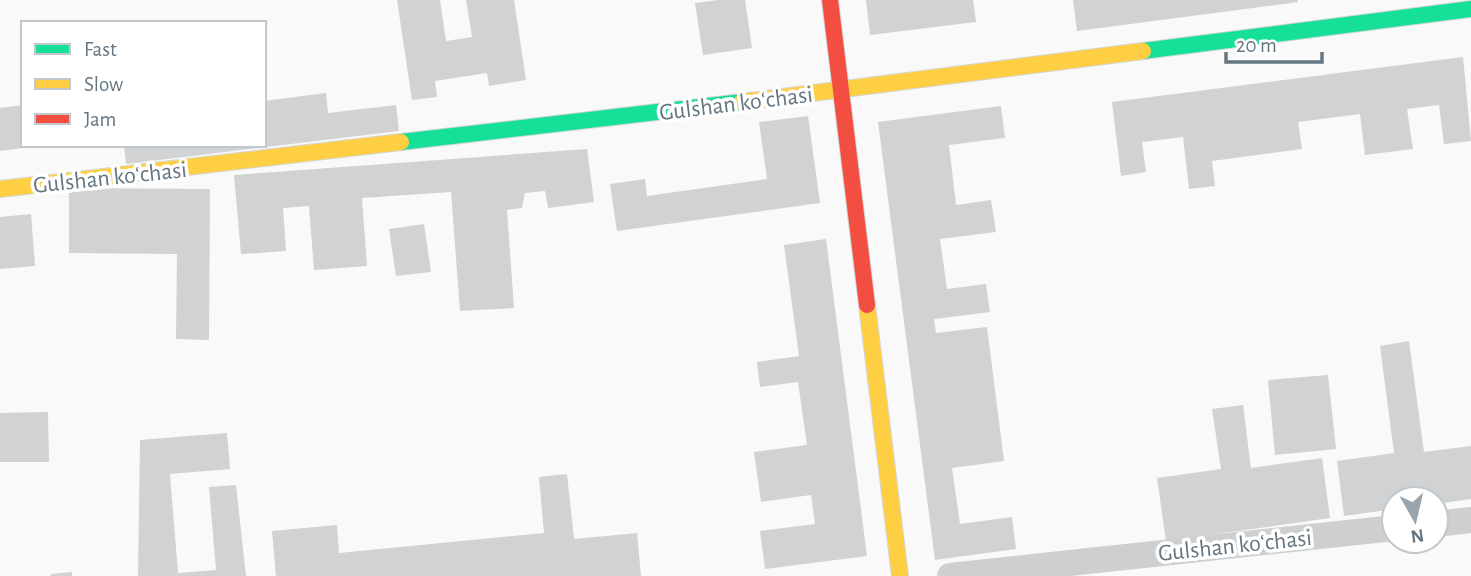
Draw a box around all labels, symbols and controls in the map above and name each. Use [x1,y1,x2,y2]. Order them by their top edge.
legend [21,21,266,147]
scale bar [1226,21,1322,65]
text: 20 m [1236,35,1277,56]
text: Fast [84,39,117,60]
text: Slow [84,74,123,95]
street label: Gulshan koʻchasi [658,83,814,125]
text: Jam [84,109,116,130]
street label: Gulshan koʻchasi [32,158,188,198]
north arrow [1380,485,1450,555]
text: N [1409,525,1425,546]
street label: Gulshan koʻchasi [1157,526,1313,566]

